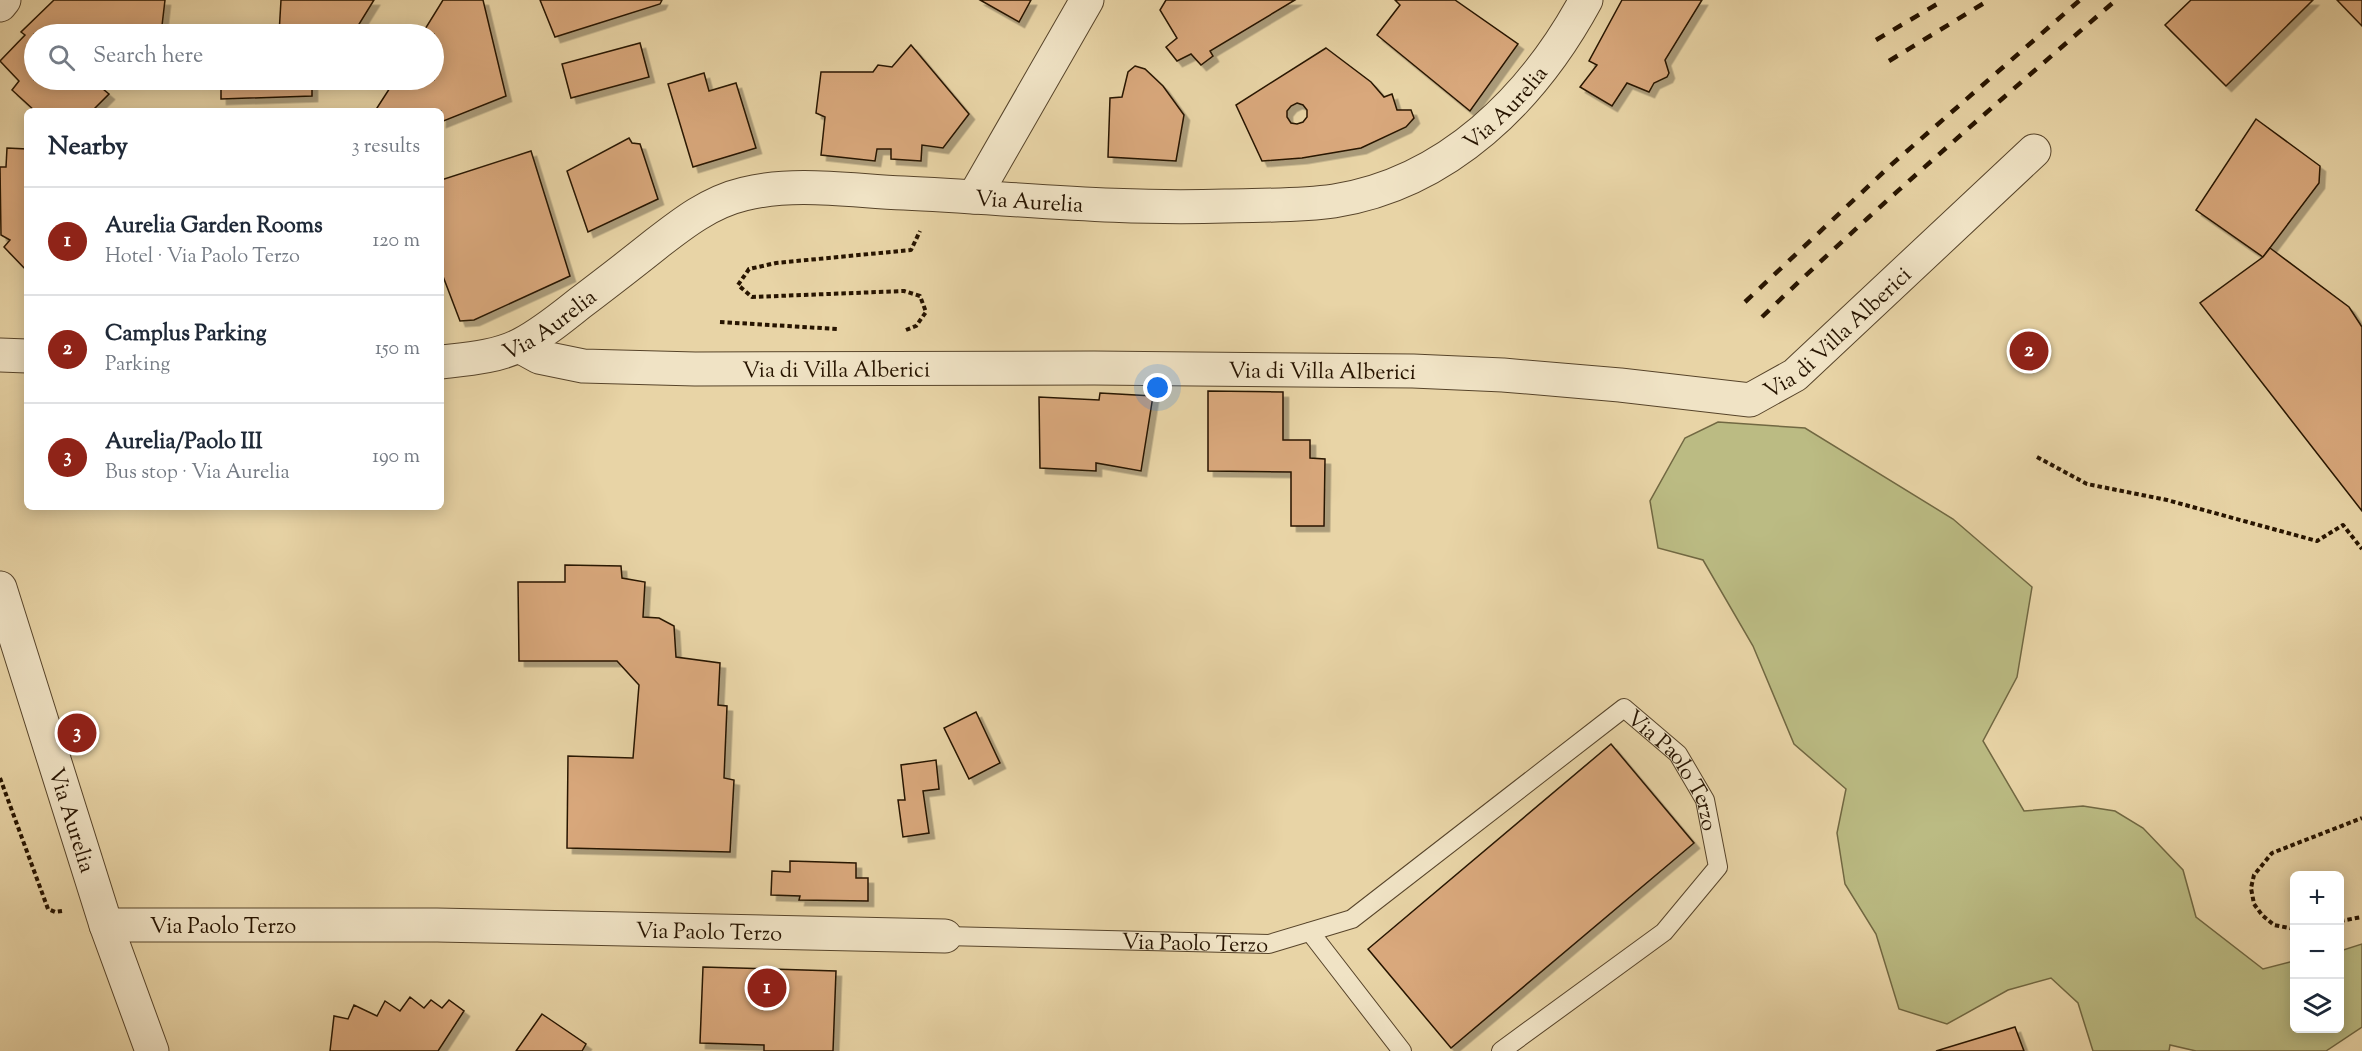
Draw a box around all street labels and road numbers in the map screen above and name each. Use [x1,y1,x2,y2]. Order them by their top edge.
street label: Via Aurelia [1458,60,1557,159]
street label: Via Aurelia [974,184,1084,223]
street label: Via di Villa Alberici [1758,261,1920,408]
street label: Via Aurelia [498,283,605,370]
street label: Via di Villa Alberici [742,355,930,388]
street label: Via di Villa Alberici [1228,356,1417,390]
street label: Via Paolo Terzo [1618,704,1724,834]
street label: Via Aurelia [39,764,102,877]
street label: Via Paolo Terzo [150,912,296,944]
street label: Via Paolo Terzo [635,916,782,951]
street label: Via Paolo Terzo [1121,927,1268,963]

